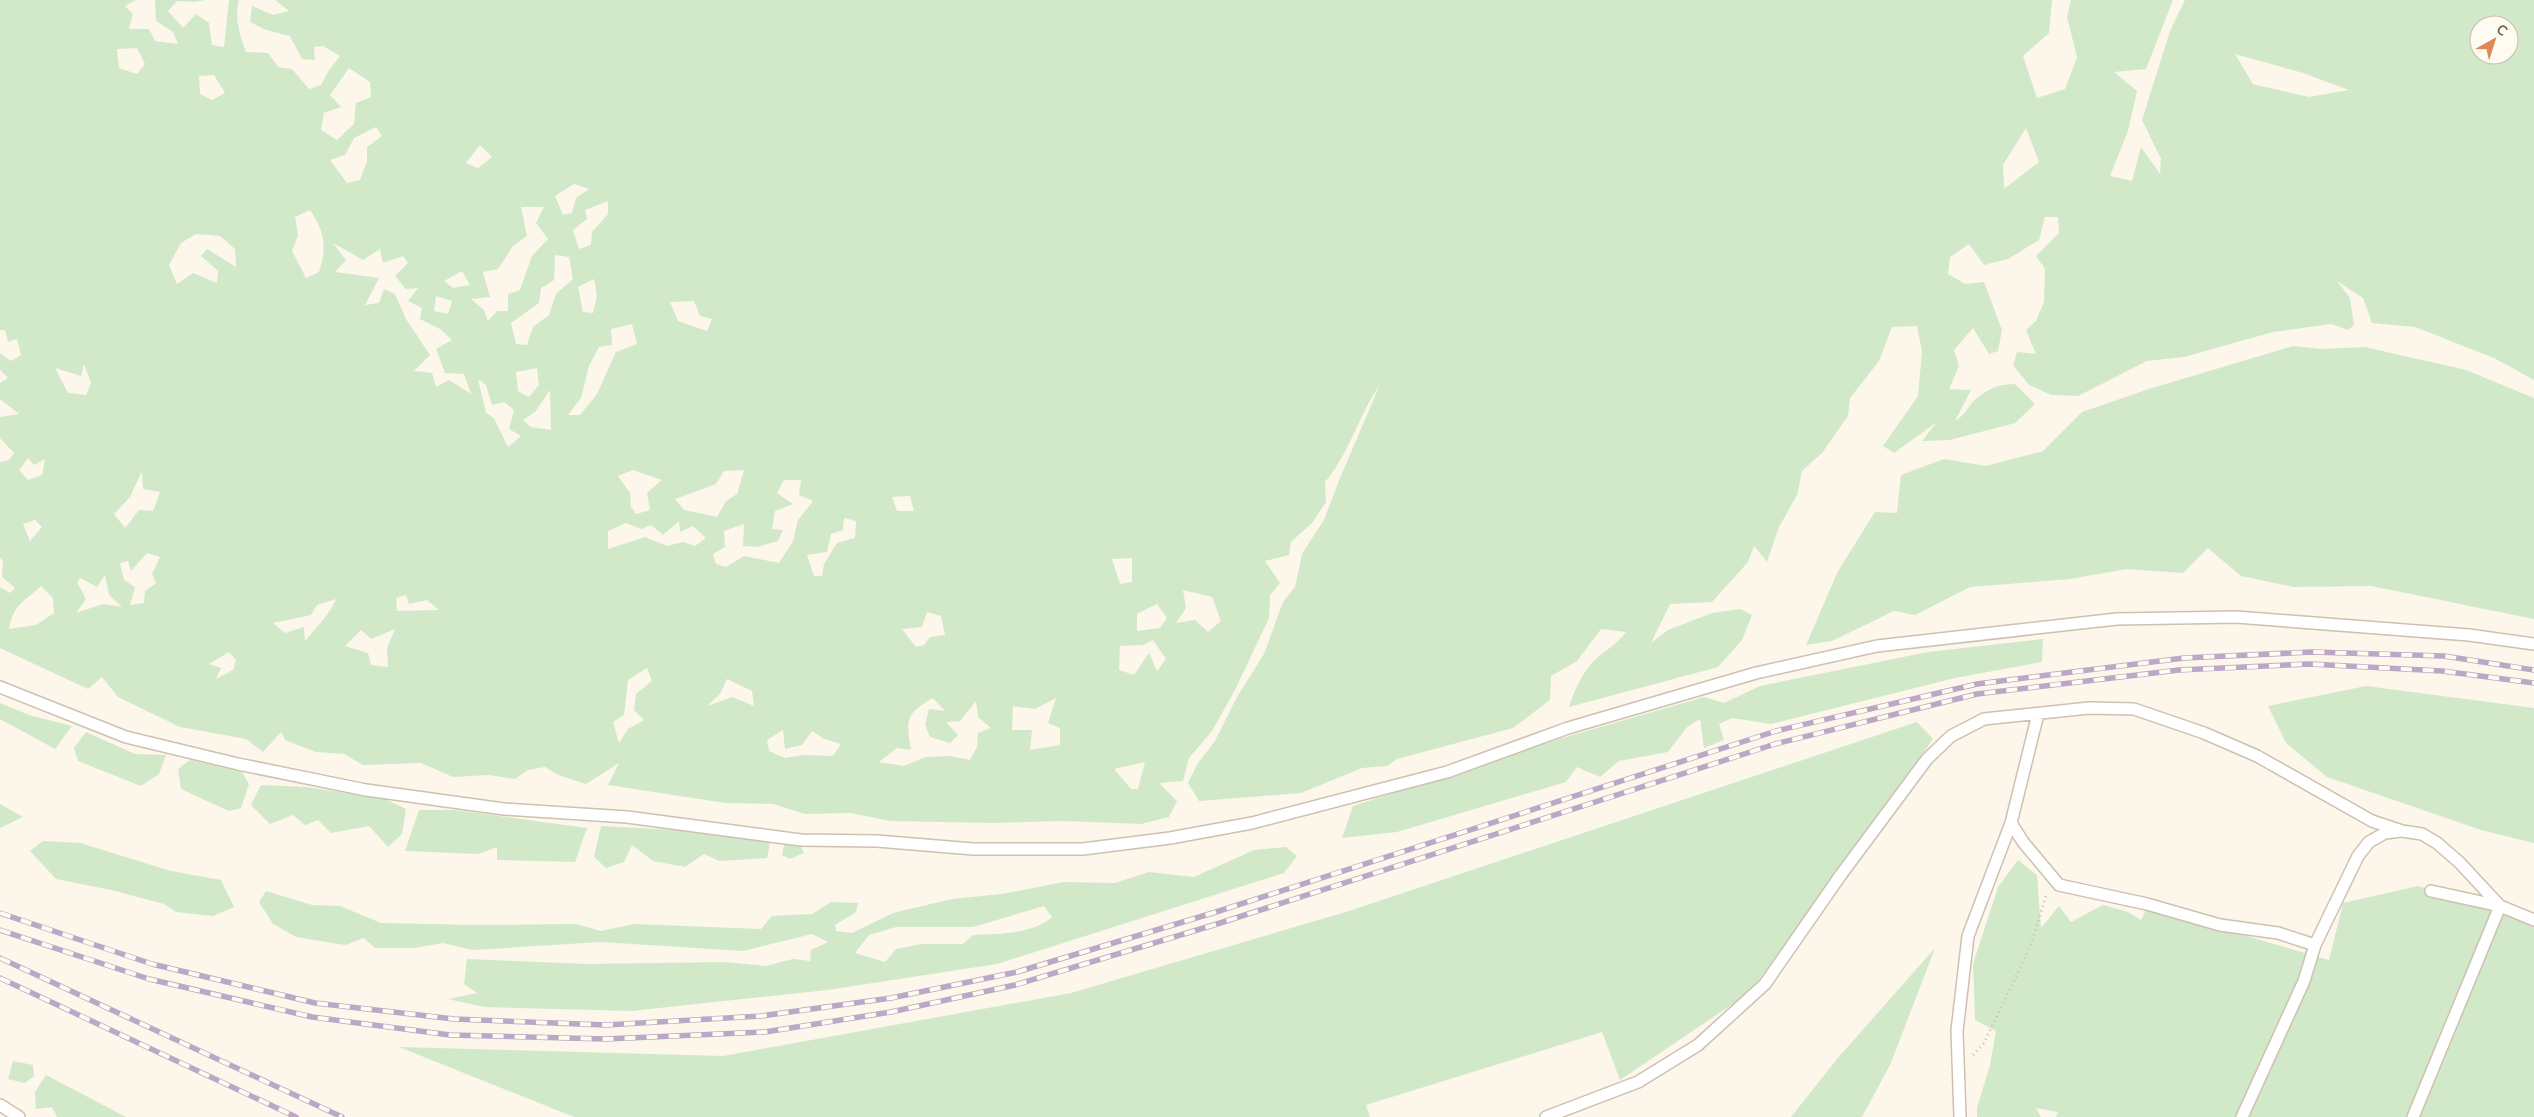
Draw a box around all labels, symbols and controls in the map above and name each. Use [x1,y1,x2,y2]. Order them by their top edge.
north arrow [2469,15,2519,65]
text: С [2493,20,2512,40]

